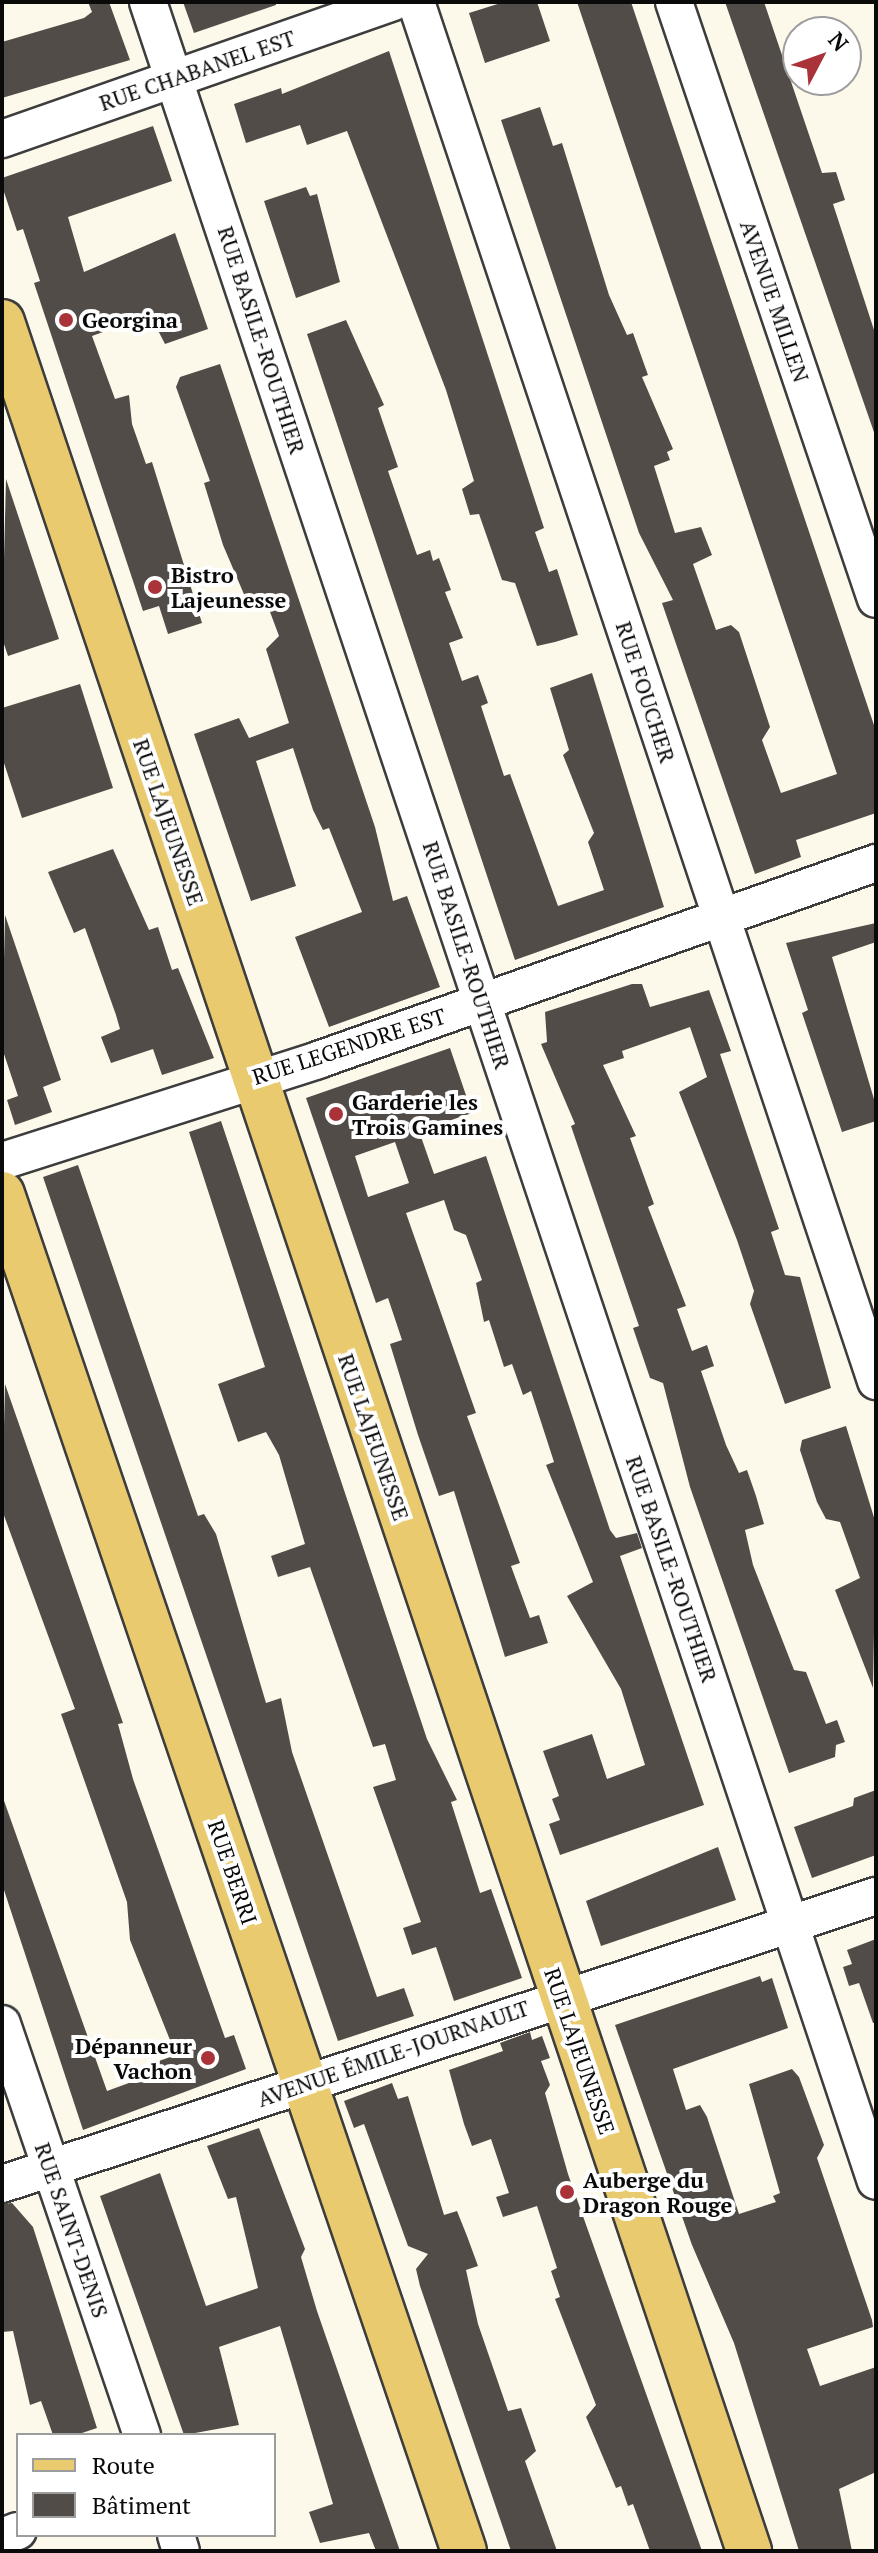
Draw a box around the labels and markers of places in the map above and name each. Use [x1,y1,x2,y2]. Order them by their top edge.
place label: Georgina [82,307,178,333]
marker: Georgina [57,311,75,329]
place label: Bistro Lajeunesse [171,561,286,612]
marker: Bistro Lajeunesse [146,578,164,596]
place label: Garderie les Trois Gamines [352,1088,503,1140]
marker: Garderie les Trois Gamines [327,1105,345,1123]
place label: Dépanneur Vachon [75,2032,192,2084]
marker: Dépanneur Vachon [199,2049,217,2067]
place label: Auberge du Dragon Rouge [583,2166,732,2218]
marker: Auberge du Dragon Rouge [558,2183,576,2201]

